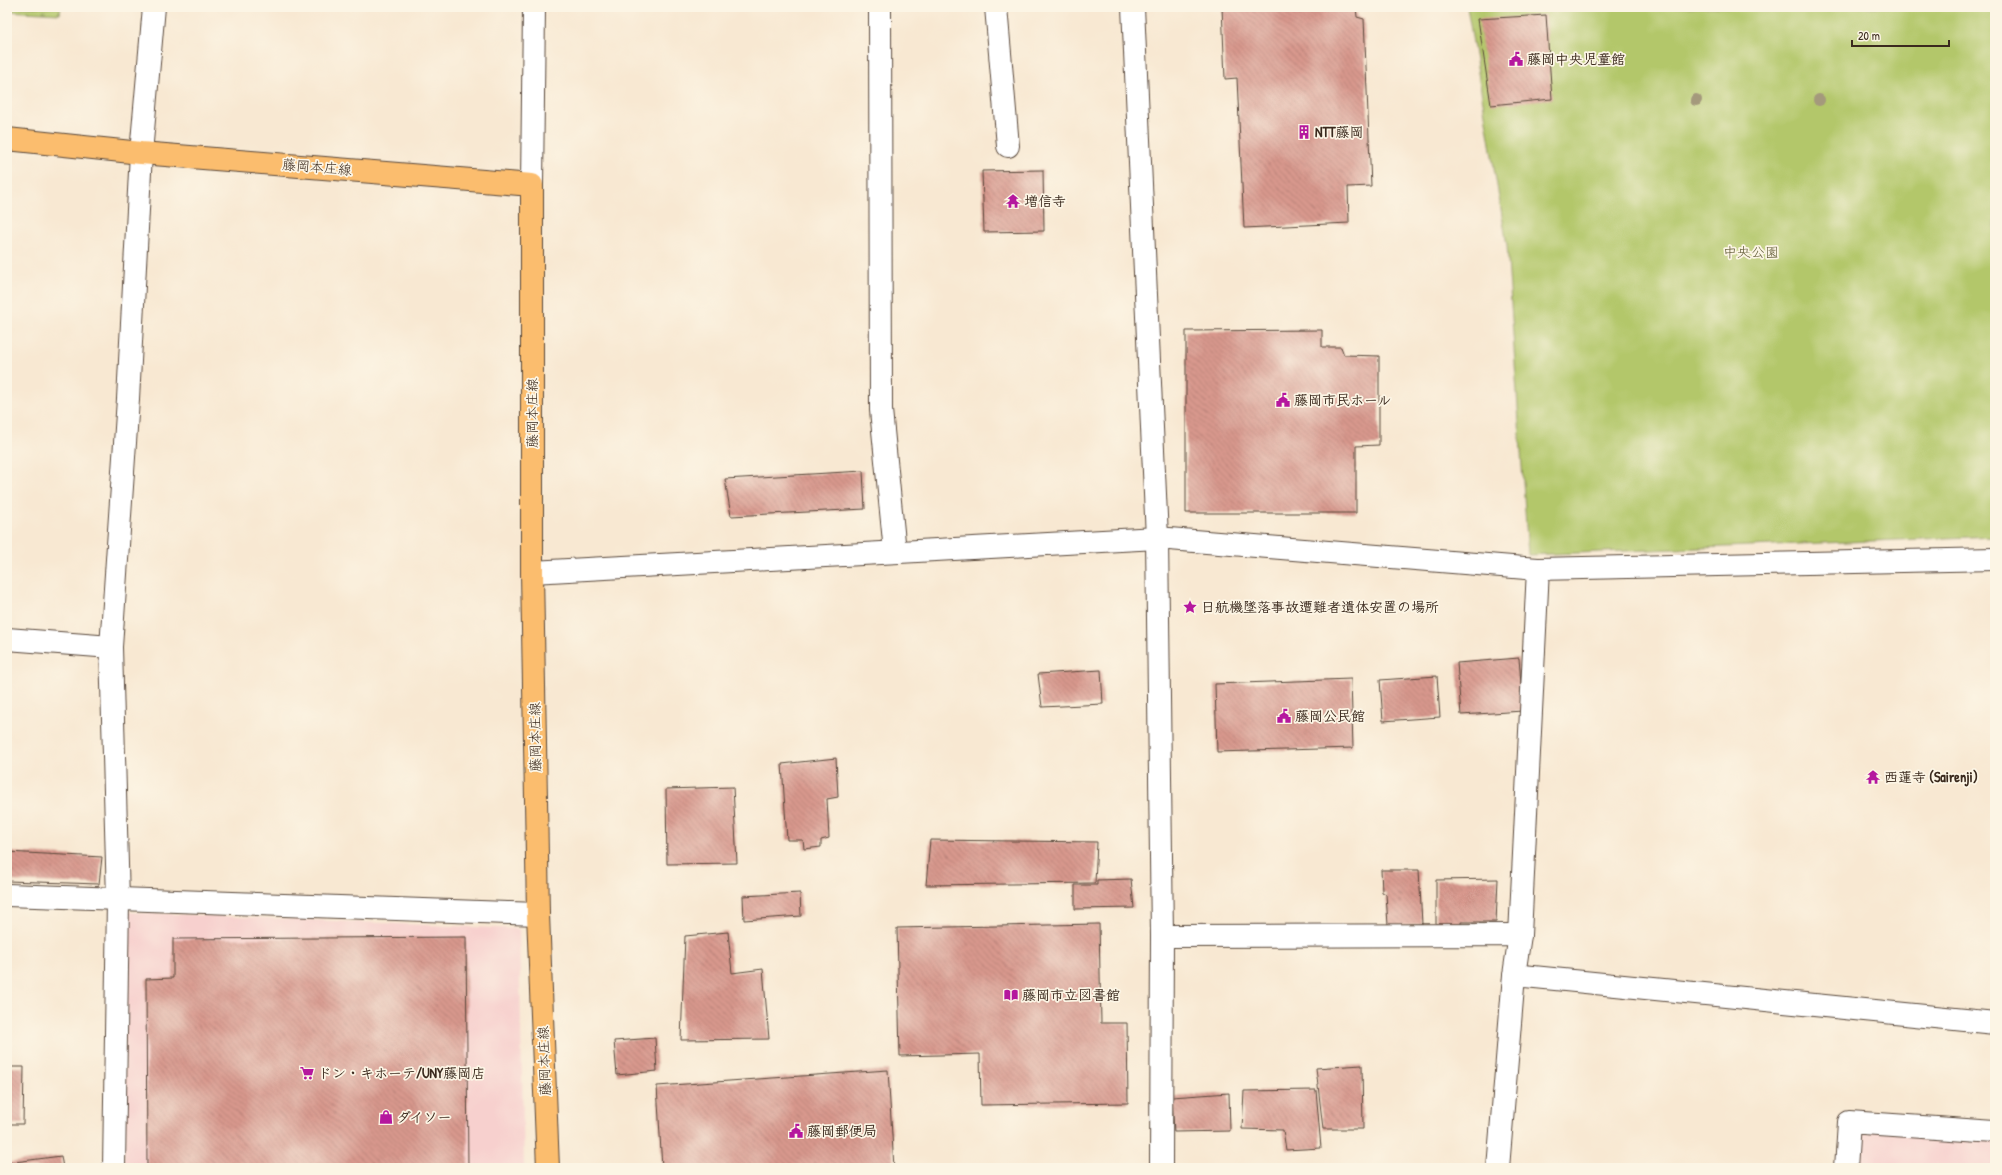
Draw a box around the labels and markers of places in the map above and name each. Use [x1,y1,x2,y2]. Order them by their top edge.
place label: 藤岡中央児童館 [1527,49,1625,68]
public building icon: 藤岡中央児童館 [1508,51,1524,67]
place label: NTT藤岡 [1315,122,1364,141]
building icon: NTT藤岡 [1296,124,1312,140]
place label: 増信寺 [1024,191,1066,210]
temple icon: 増信寺 [1005,193,1021,209]
place label: 藤岡市民ホール [1294,390,1391,409]
public building icon: 藤岡市民ホール [1275,392,1291,408]
place label: 日航機墜落事故遭難者遺体安置の場所 [1201,597,1439,616]
place icon: 日航機墜落事故遭難者遺体安置の場所 [1182,599,1198,615]
place label: 藤岡公民館 [1295,706,1365,725]
public building icon: 藤岡公民館 [1276,708,1292,724]
place label: 西蓮寺 (Sairenji) [1884,767,1978,787]
temple icon: 西蓮寺 (Sairenji) [1865,769,1881,785]
place label: 藤岡市立図書館 [1022,985,1120,1004]
library icon: 藤岡市立図書館 [1003,987,1019,1003]
place label: ドン・キホーテ/UNY藤岡店 [318,1063,485,1082]
supermarket icon: ドン・キホーテ/UNY藤岡店 [299,1065,315,1081]
place label: ダイソー [397,1107,452,1126]
shop icon: ダイソー [378,1109,394,1125]
place label: 藤岡郵便局 [807,1121,877,1140]
public building icon: 藤岡郵便局 [788,1123,804,1139]

